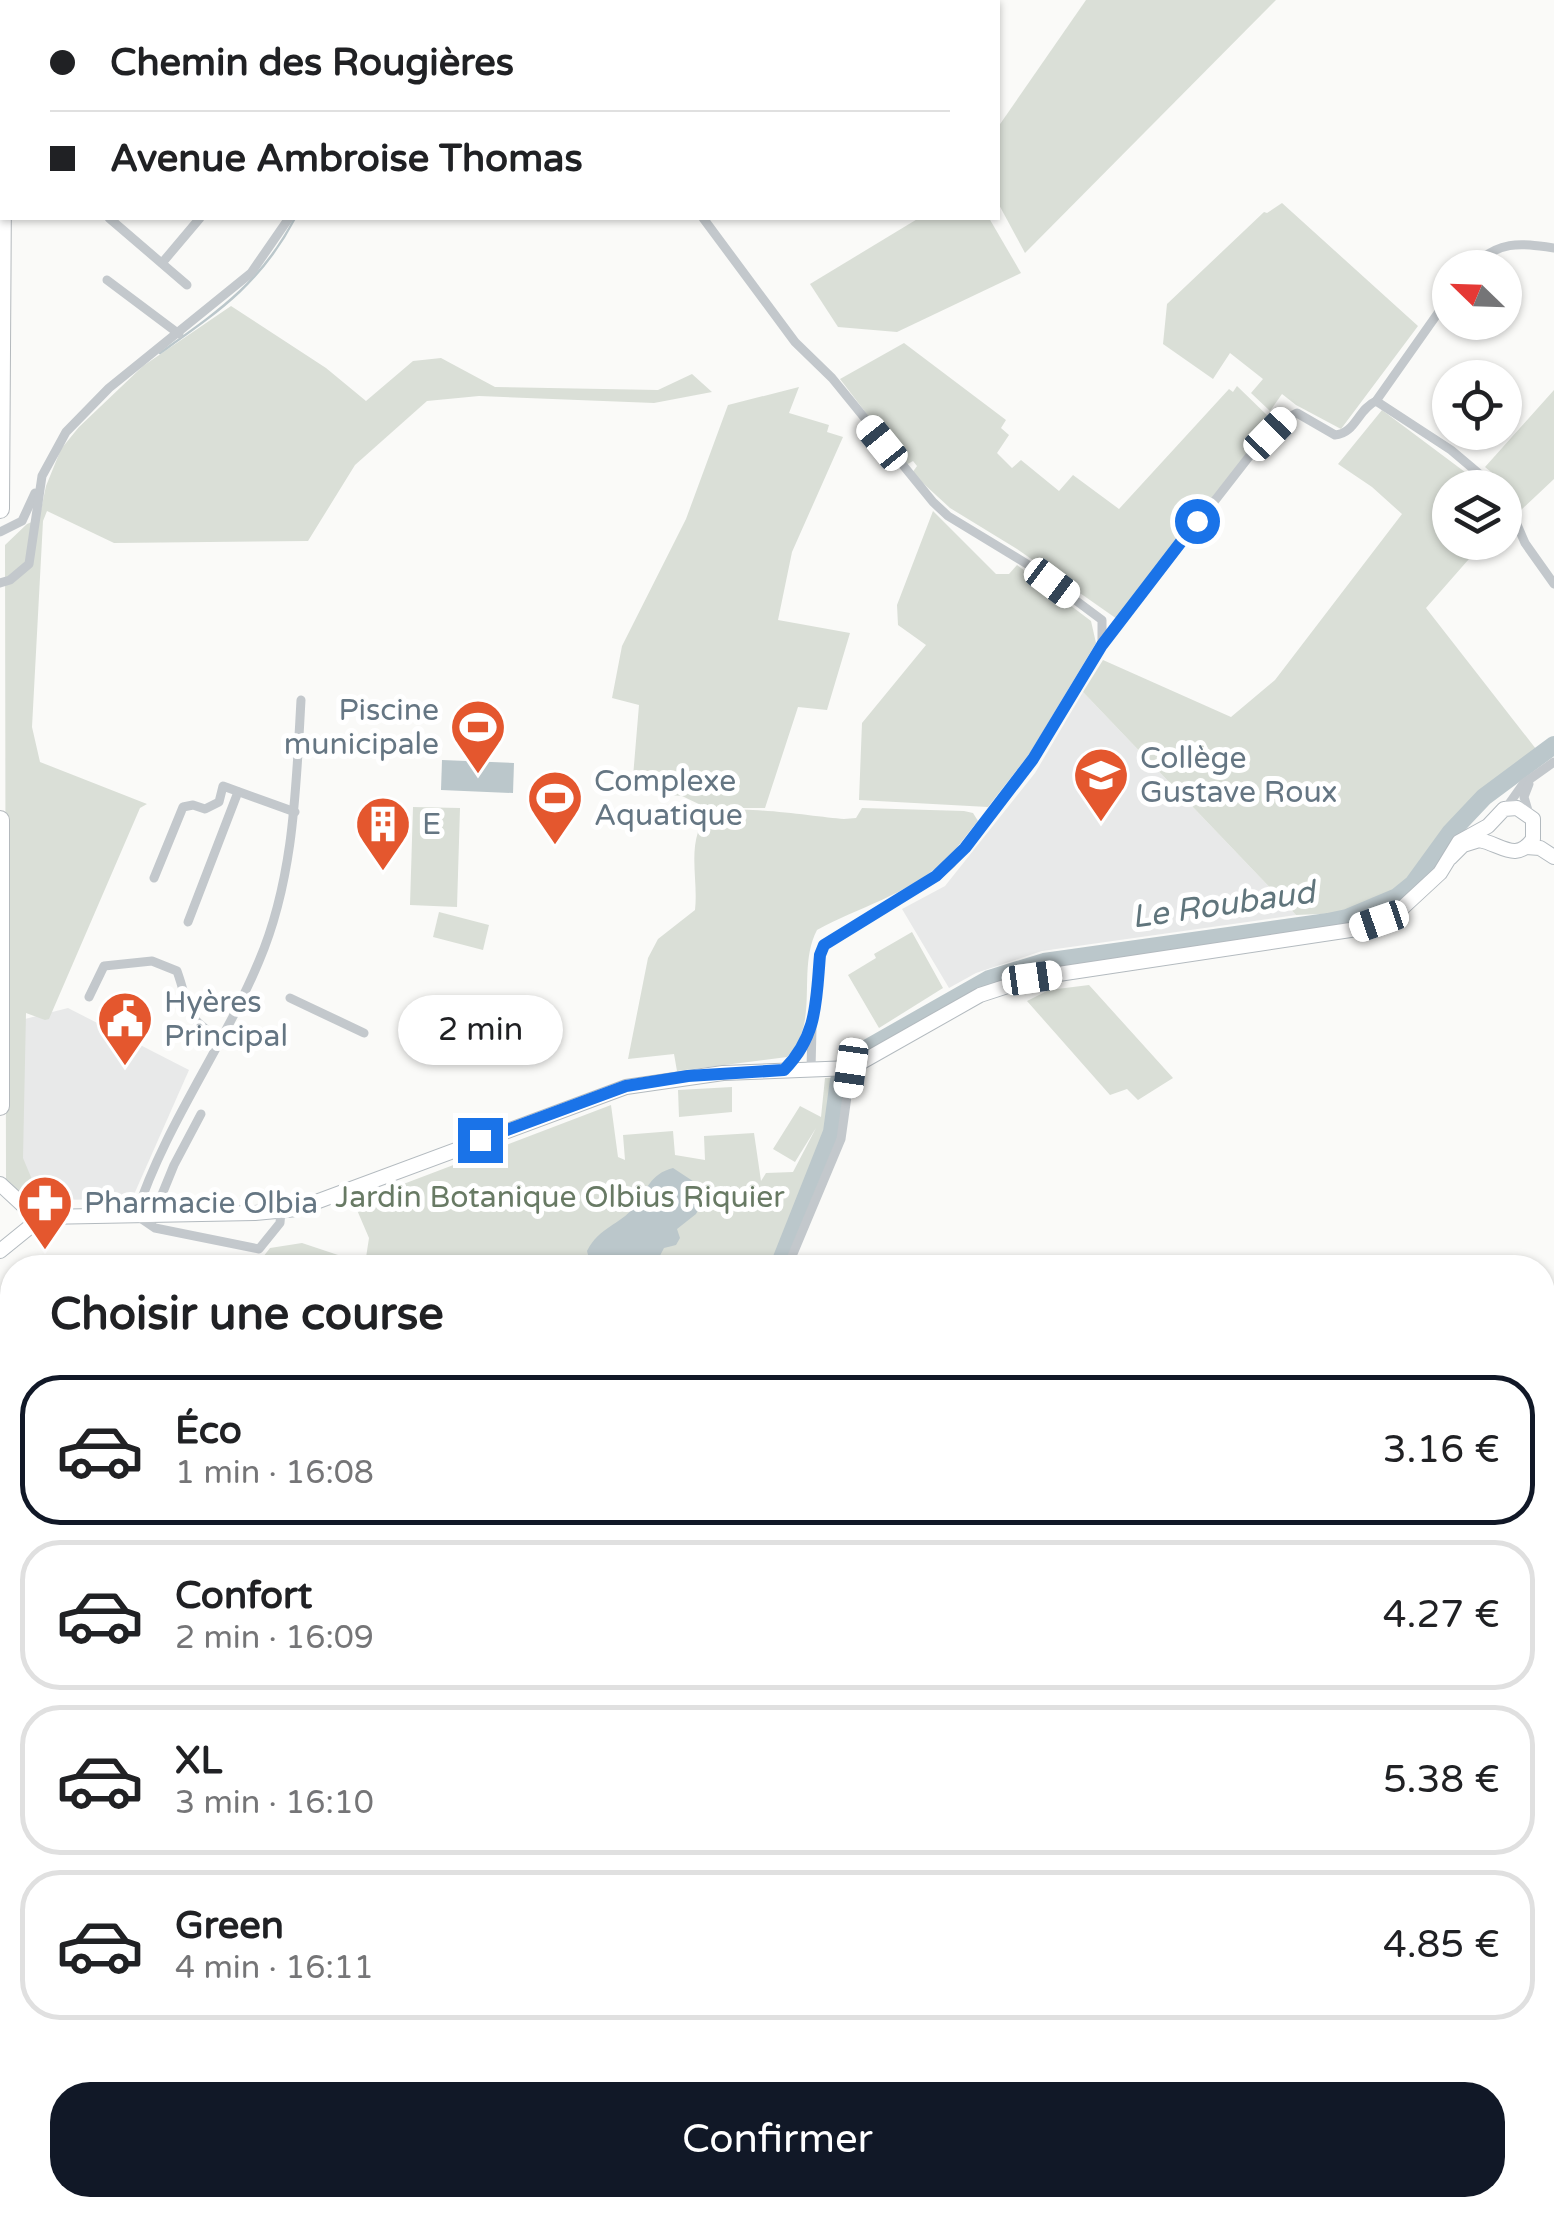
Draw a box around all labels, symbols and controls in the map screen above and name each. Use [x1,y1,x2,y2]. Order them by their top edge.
text: Chemin des Rougières [110,40,514,86]
text: Avenue Ambroise Thomas [110,136,583,182]
north arrow [1432,250,1522,340]
map controls [1432,250,1522,560]
button: locate [1432,360,1522,450]
car [1238,402,1302,466]
car [851,410,913,476]
button: layers [1432,470,1522,560]
route start [1175,499,1220,544]
car [1019,553,1085,613]
place label: Piscine municipale [284,692,439,763]
sports icon: Piscine municipale [448,697,508,776]
place label: Collège Gustave Roux [1140,740,1338,811]
school or university icon: Collège Gustave Roux [1071,745,1131,824]
place label: Complexe Aquatique [594,763,743,834]
sports icon: Complexe Aquatique [525,768,585,847]
building icon: E [353,794,413,873]
place label: E [422,806,441,843]
water label: Le Roubaud [1129,873,1321,937]
car [1346,897,1412,945]
car [1000,959,1064,997]
place label: Hyères Principal [164,984,288,1055]
public building icon: Hyères Principal [95,989,155,1068]
callout: 2 min [398,995,562,1065]
text: 2 min [438,1011,523,1049]
car [832,1036,870,1100]
route end [458,1118,503,1163]
pharmacy icon: Pharmacie Olbia [15,1173,75,1252]
park label: Jardin Botanique Olbius Riquier [335,1179,785,1216]
place label: Pharmacie Olbia [84,1185,318,1222]
text: Choisir une course [50,1288,444,1342]
icon: car [55,1405,145,1495]
text: Éco [175,1408,242,1454]
text: 3.16 € [1383,1427,1500,1473]
text: 1 min · 16:08 [175,1454,374,1492]
icon: car [55,1570,145,1660]
text: Confort [175,1573,312,1619]
text: 4.27 € [1383,1592,1500,1638]
text: 2 min · 16:09 [175,1619,374,1657]
icon: car [55,1735,145,1825]
text: XL [175,1738,222,1784]
text: 5.38 € [1383,1757,1500,1803]
text: 3 min · 16:10 [175,1784,374,1822]
icon: car [55,1900,145,1990]
text: Green [175,1903,284,1949]
text: 4.85 € [1383,1922,1500,1968]
text: 4 min · 16:11 [175,1949,374,1987]
button: Confirmer [50,2082,1505,2197]

